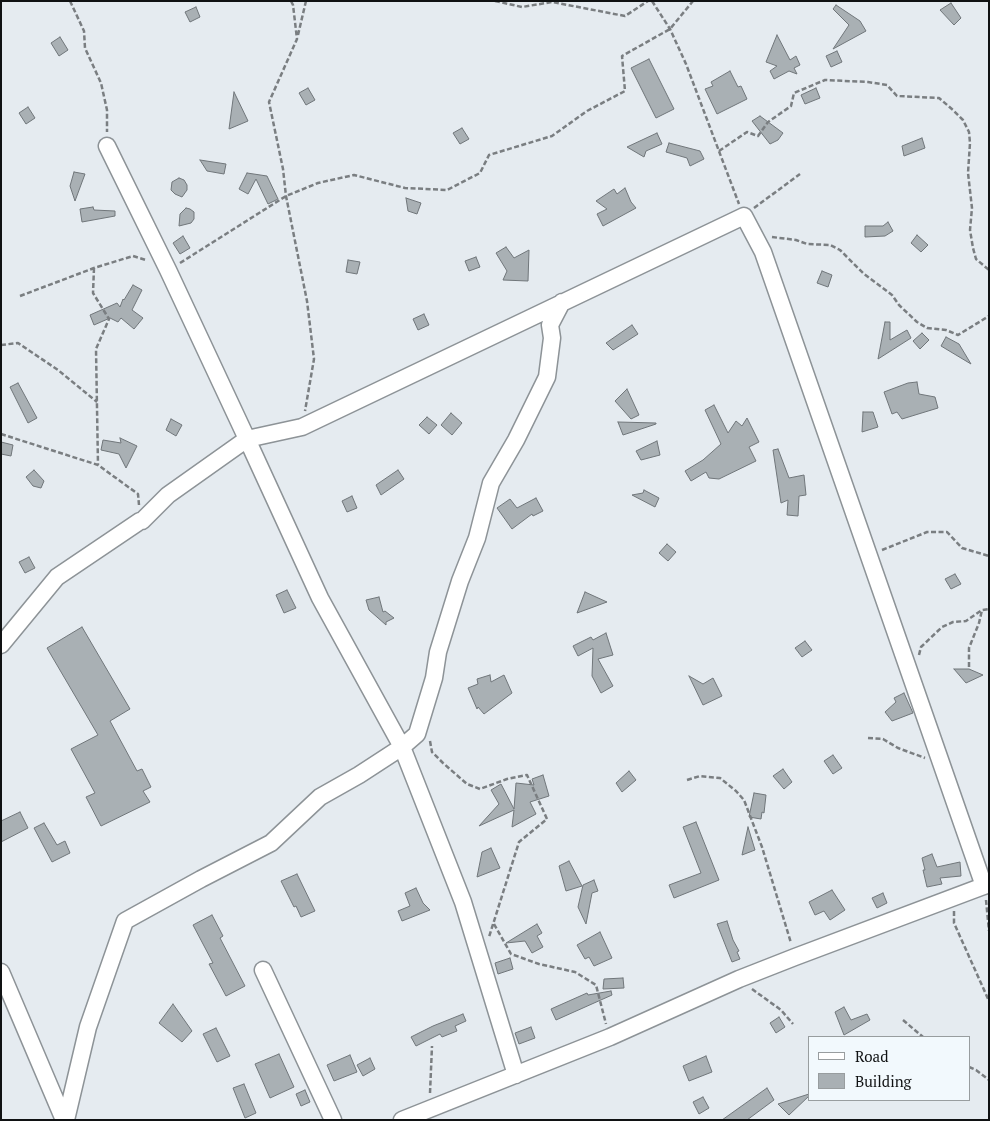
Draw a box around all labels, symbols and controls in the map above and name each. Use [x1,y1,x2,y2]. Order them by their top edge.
legend [808,1036,970,1101]
text: Road [855,1046,888,1066]
text: Building [855,1071,912,1091]

